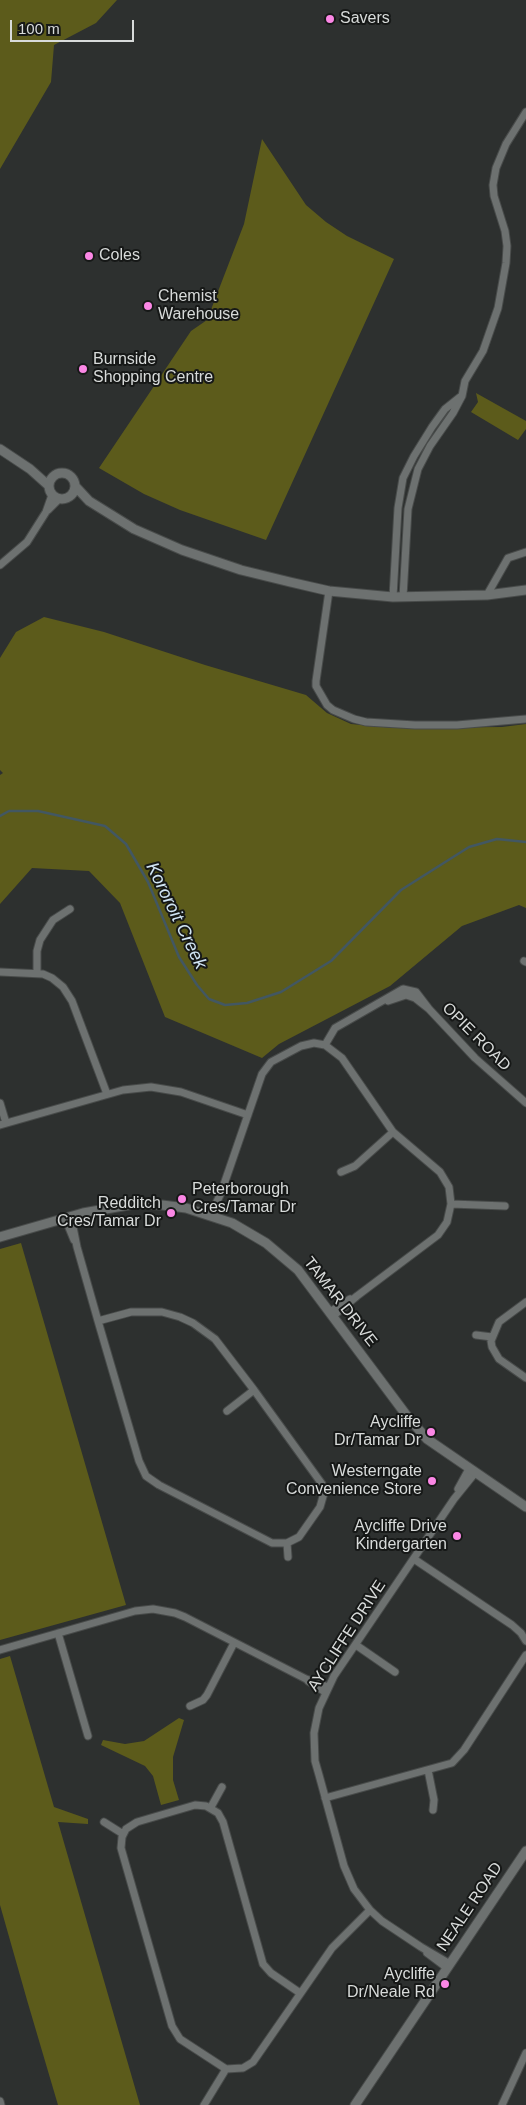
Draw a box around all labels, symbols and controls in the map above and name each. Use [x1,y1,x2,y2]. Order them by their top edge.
place label: Savers [340,9,390,29]
scale bar [12,10,136,42]
marker: Savers [324,13,336,25]
text: 100 m [18,20,60,37]
place label: Coles [99,246,140,266]
marker: Coles [83,250,95,262]
place label: Chemist Warehouse [158,287,239,325]
marker: Chemist Warehouse [142,300,154,312]
place label: Burnside Shopping Centre [93,350,213,388]
marker: Burnside Shopping Centre [77,363,89,375]
water label: Kororoit Creek [141,859,211,973]
street label: OPIE ROAD [438,999,514,1075]
place label: Peterborough Cres/Tamar Dr [192,1180,296,1218]
marker: Peterborough Cres/Tamar Dr [176,1193,188,1205]
place label: Redditch Cres/Tamar Dr [57,1194,161,1232]
marker: Redditch Cres/Tamar Dr [165,1207,177,1219]
street label: TAMAR DRIVE [299,1253,381,1351]
place label: Aycliffe Dr/Tamar Dr [334,1413,421,1451]
marker: Aycliffe Dr/Tamar Dr [425,1426,437,1438]
place label: Westerngate Convenience Store [286,1462,422,1500]
marker: Westerngate Convenience Store [426,1475,438,1487]
place label: Aycliffe Drive Kindergarten [354,1517,447,1555]
marker: Aycliffe Drive Kindergarten [451,1530,463,1542]
street label: AYCLIFFE DRIVE [304,1577,390,1695]
street label: NEALE ROAD [433,1859,507,1955]
place label: Aycliffe Dr/Neale Rd [347,1965,435,2003]
marker: Aycliffe Dr/Neale Rd [439,1978,451,1990]

